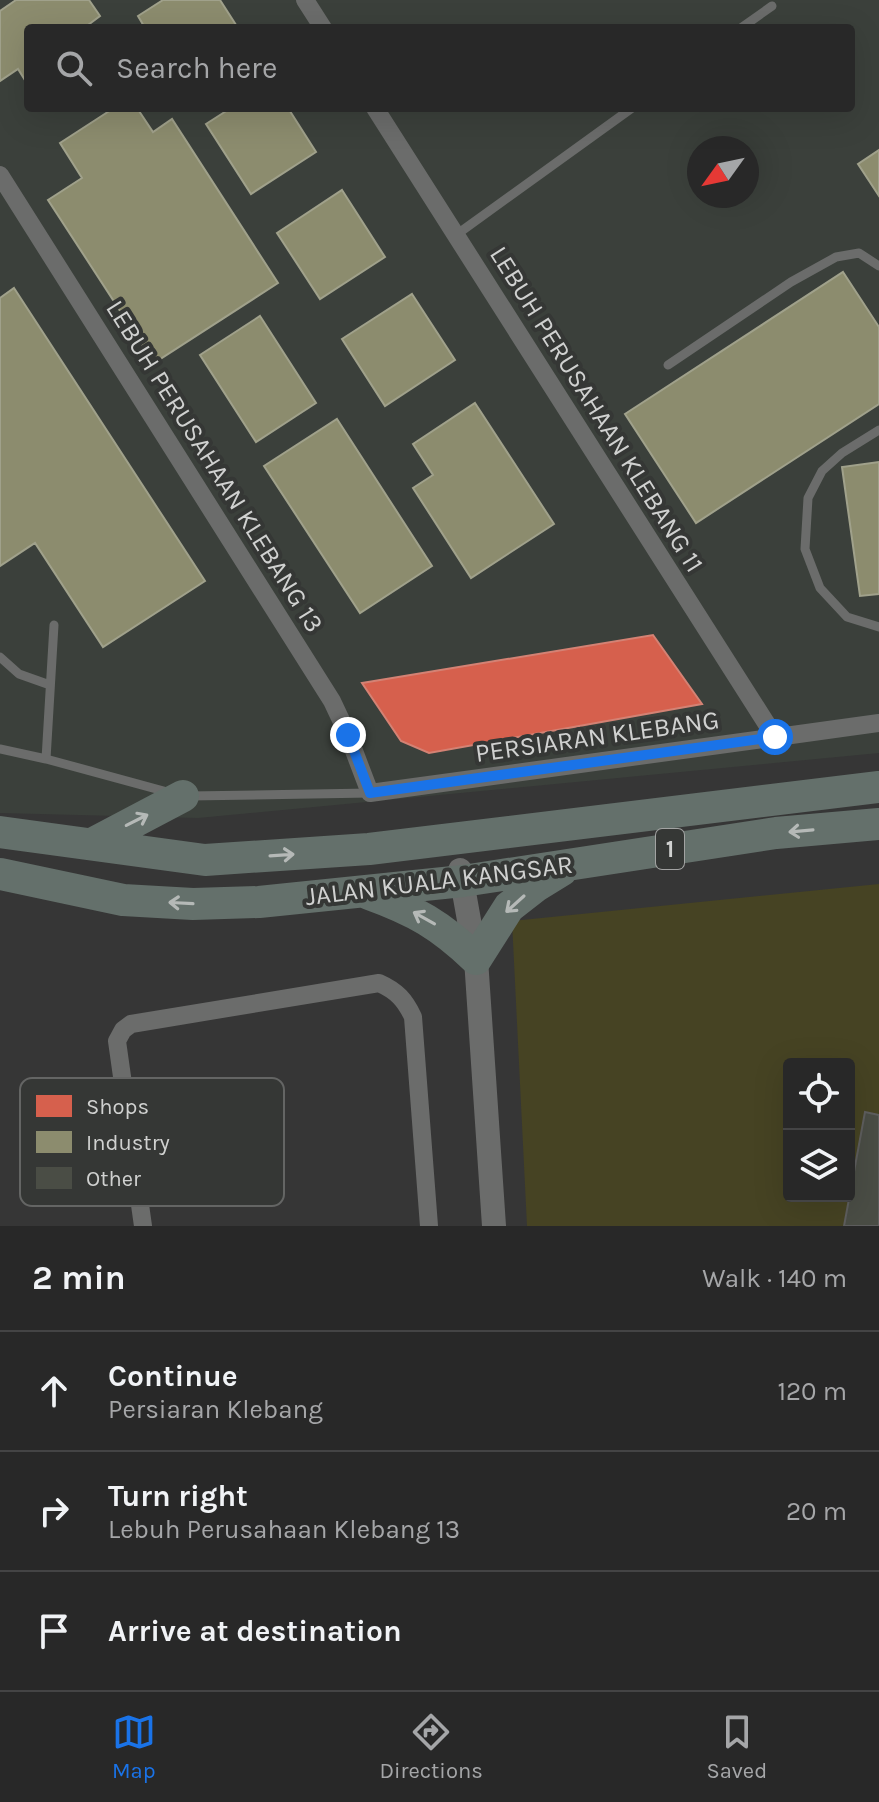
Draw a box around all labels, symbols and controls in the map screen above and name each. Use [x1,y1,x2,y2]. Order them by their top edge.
search box [24,24,855,112]
icon: search [52,46,96,90]
text: Search here [116,50,277,86]
north arrow [687,136,759,208]
street label: LEBUH PERUSAHAAN KLEBANG 11 [483,240,710,578]
street label: LEBUH PERUSAHAAN KLEBANG 13 [99,295,330,638]
street label: PERSIARAN KLEBANG [473,704,721,769]
route end [330,717,366,753]
route start [757,719,793,755]
one-way arrow [125,811,149,827]
one-way arrow [788,823,815,838]
road number: 1 [656,829,684,869]
one-way arrow [268,847,295,862]
street label: JALAN KUALA KANGSAR [304,849,575,912]
one-way arrow [505,894,525,912]
one-way arrow [168,896,195,911]
one-way arrow [413,910,436,926]
map controls [783,1058,855,1202]
button: locate [783,1058,855,1130]
legend [20,1078,284,1206]
text: Shops [86,1094,149,1120]
text: Industry [86,1130,170,1156]
button: layers [783,1130,855,1202]
text: Other [86,1166,141,1192]
text: 2 min [32,1258,126,1298]
text: Walk · 140 m [702,1263,847,1294]
text: Continue [108,1358,238,1394]
icon: ahead [32,1369,76,1413]
text: 120 m [777,1376,847,1407]
text: Persiaran Klebang [108,1394,323,1425]
text: Turn right [108,1478,248,1514]
icon: right [32,1489,76,1533]
text: 20 m [786,1496,847,1527]
text: Lebuh Perusahaan Klebang 13 [108,1514,460,1545]
icon: arrive [32,1609,76,1653]
text: Arrive at destination [108,1613,402,1649]
tab: Map [112,1710,156,1784]
tab: Directions [379,1710,483,1784]
tab: Saved [706,1710,767,1784]

